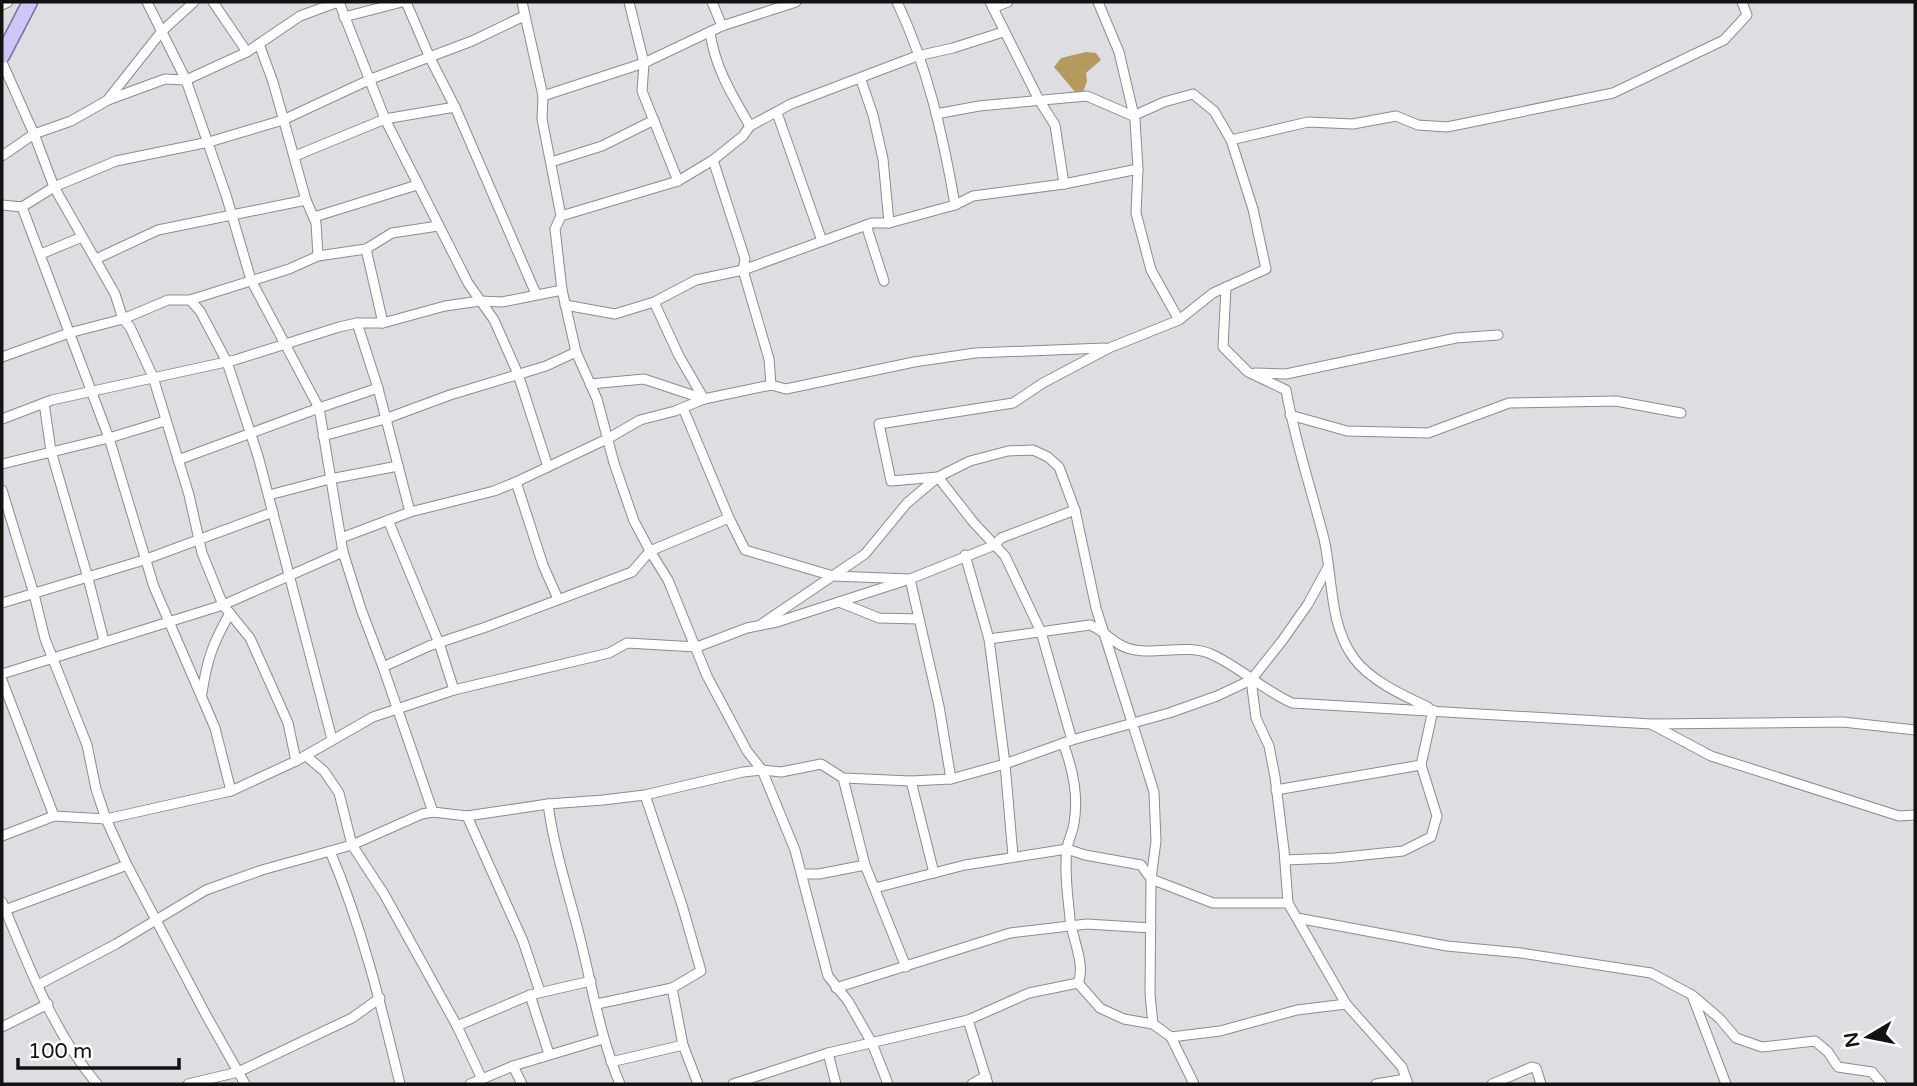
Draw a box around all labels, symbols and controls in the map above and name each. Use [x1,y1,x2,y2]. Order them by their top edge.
north arrow [1833,1002,1903,1072]
scale bar [18,1026,178,1070]
text: N [1840,1030,1864,1049]
text: 100 m [28,1039,92,1064]

